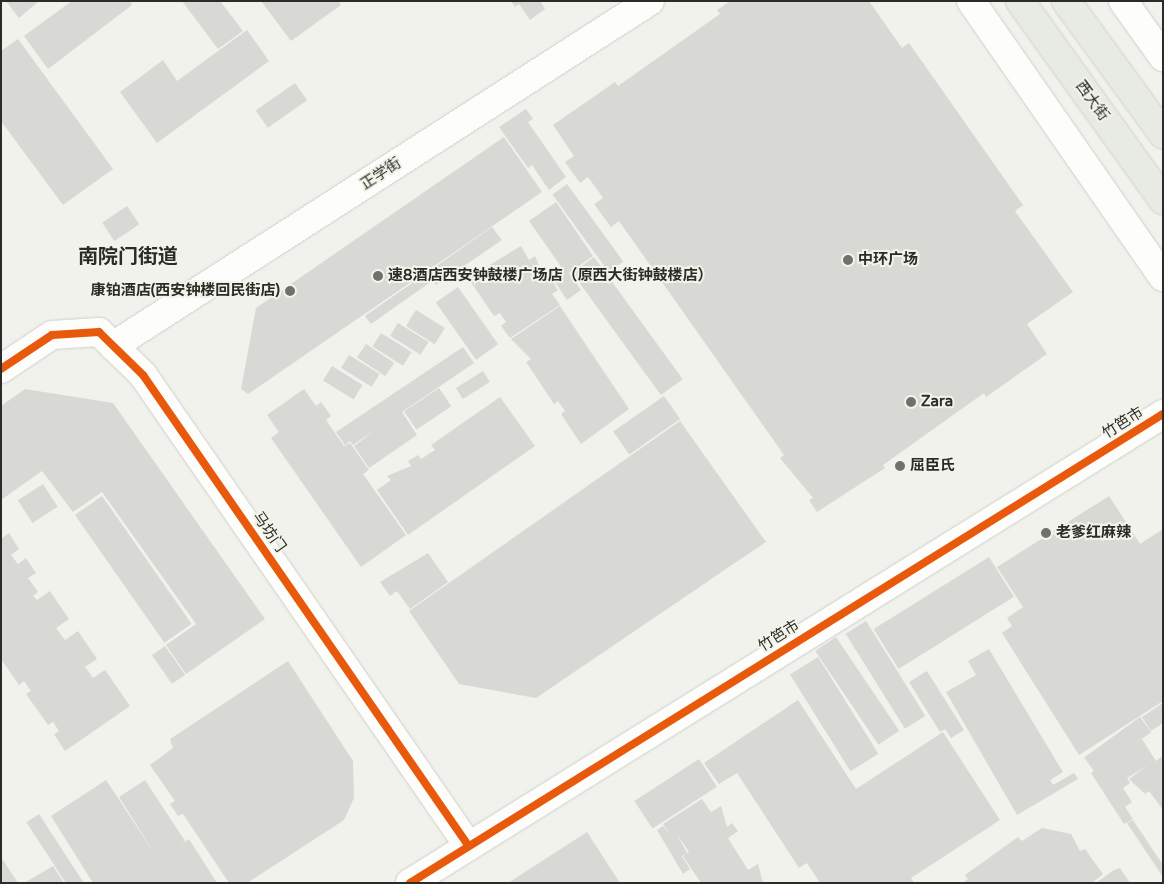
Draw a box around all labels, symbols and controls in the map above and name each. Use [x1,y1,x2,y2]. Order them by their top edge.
street label: 西大街 [1071,78,1113,124]
street label: 正学街 [357,154,405,194]
district label: 南院门街道 [78,245,178,269]
place label: 中环广场 [858,251,918,269]
marker: 中环广场 [842,254,854,266]
place label: 速8酒店西安钟鼓楼广场店（原西大街钟鼓楼店） [388,267,712,285]
marker: 速8酒店西安钟鼓楼广场店（原西大街钟鼓楼店） [372,270,384,282]
place label: 康铂酒店(西安钟楼回民街店) [91,282,280,300]
marker: 康铂酒店(西安钟楼回民街店) [284,285,296,297]
place label: Zara [921,393,953,411]
marker: Zara [905,396,917,408]
street label: 竹笆市 [1099,403,1147,443]
place label: 屈臣氏 [910,457,955,475]
marker: 屈臣氏 [894,460,906,472]
street label: 马坊门 [249,508,289,556]
place label: 老爹红麻辣 [1056,524,1131,542]
marker: 老爹红麻辣 [1040,527,1052,539]
street label: 竹笆市 [755,616,803,656]

